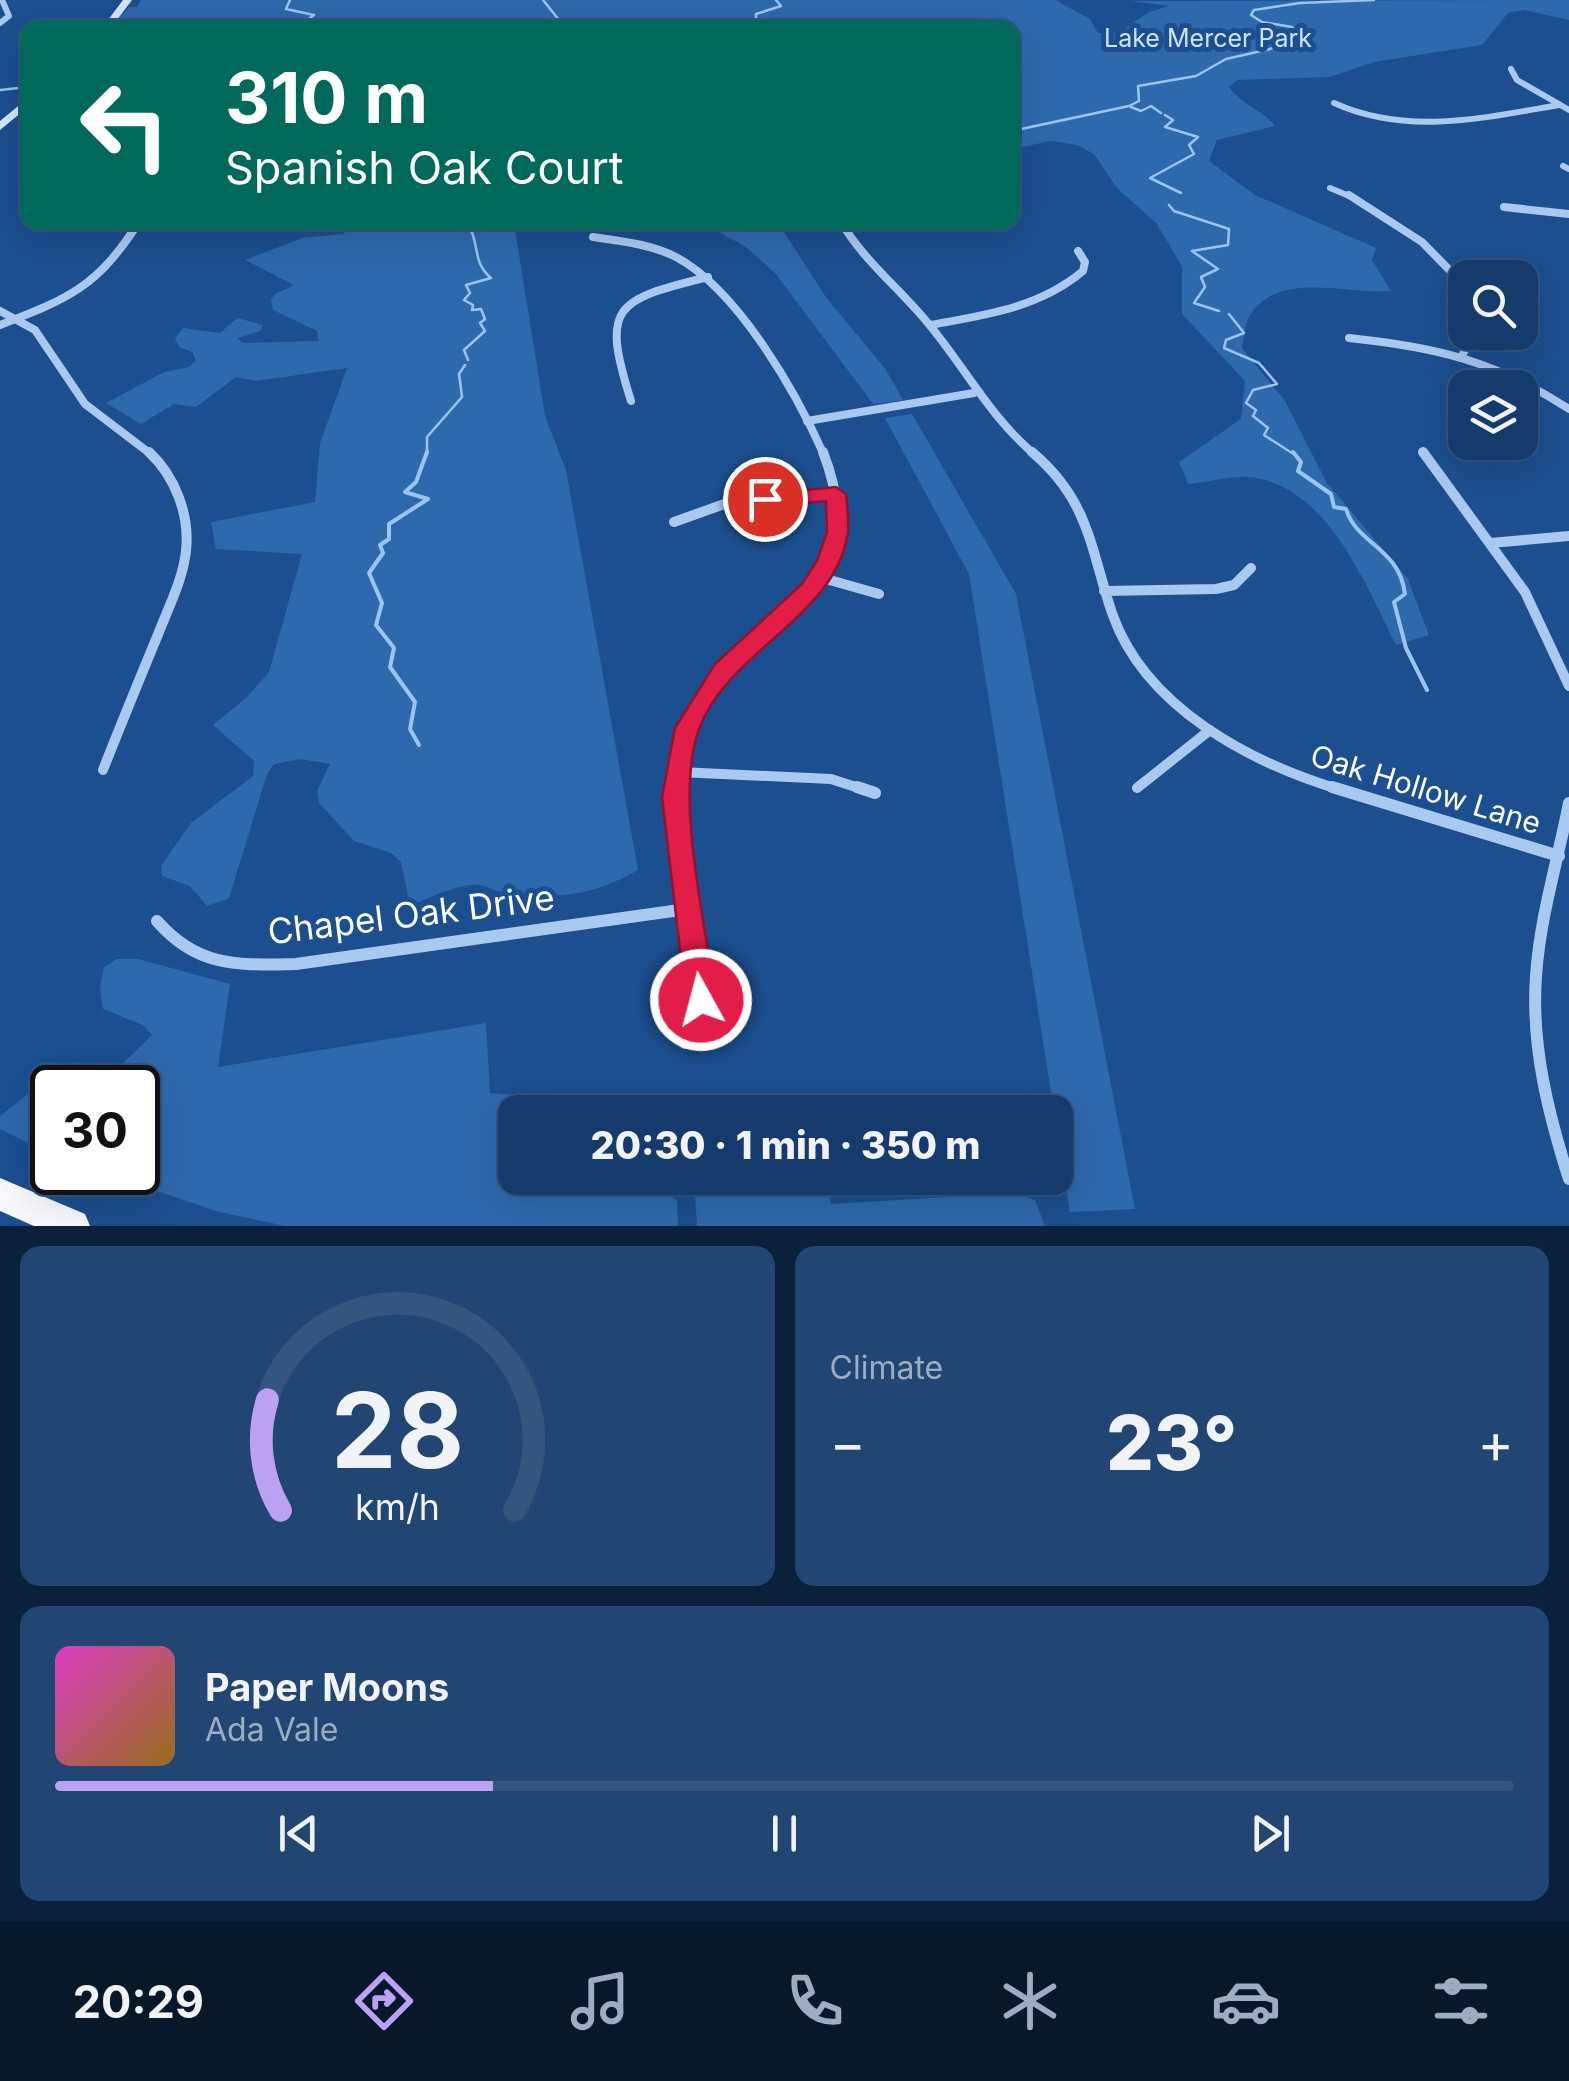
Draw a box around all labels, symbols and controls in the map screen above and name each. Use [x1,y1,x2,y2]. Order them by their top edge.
park label: Lake Mercer Park [1104,23,1312,53]
text: 310 m [225,55,428,140]
icon: left [60,60,190,190]
text: Spanish Oak Court [225,140,624,195]
map controls [1448,260,1538,460]
button: search [1448,260,1538,350]
button: layers [1448,370,1538,460]
pin [723,457,808,542]
icon: arrive [738,472,793,527]
street label: Oak Hollow Lane [1306,737,1546,841]
street label: Chapel Oak Drive [265,876,557,952]
position arrow [649,948,753,1052]
speed limit sign: 30 [30,1065,160,1195]
text: 20:30 · 1 min · 350 m [590,1122,981,1168]
text: Climate [830,1348,943,1387]
text: 28 [331,1367,464,1493]
text: 23° [1106,1397,1237,1488]
text: − [830,1410,866,1476]
text: + [1478,1410,1514,1476]
text: km/h [355,1485,440,1529]
text: Paper Moons [205,1664,449,1710]
text: Ada Vale [205,1710,338,1749]
icon: previous [271,1806,326,1861]
icon: pause [757,1806,812,1861]
icon: next [1243,1806,1298,1861]
icon: directions [349,1966,419,2036]
icon: music [565,1966,635,2036]
icon: phone [780,1966,850,2036]
icon: climate [995,1966,1065,2036]
icon: car [1211,1966,1281,2036]
icon: filters [1426,1966,1496,2036]
text: 20:29 [73,1974,204,2029]

